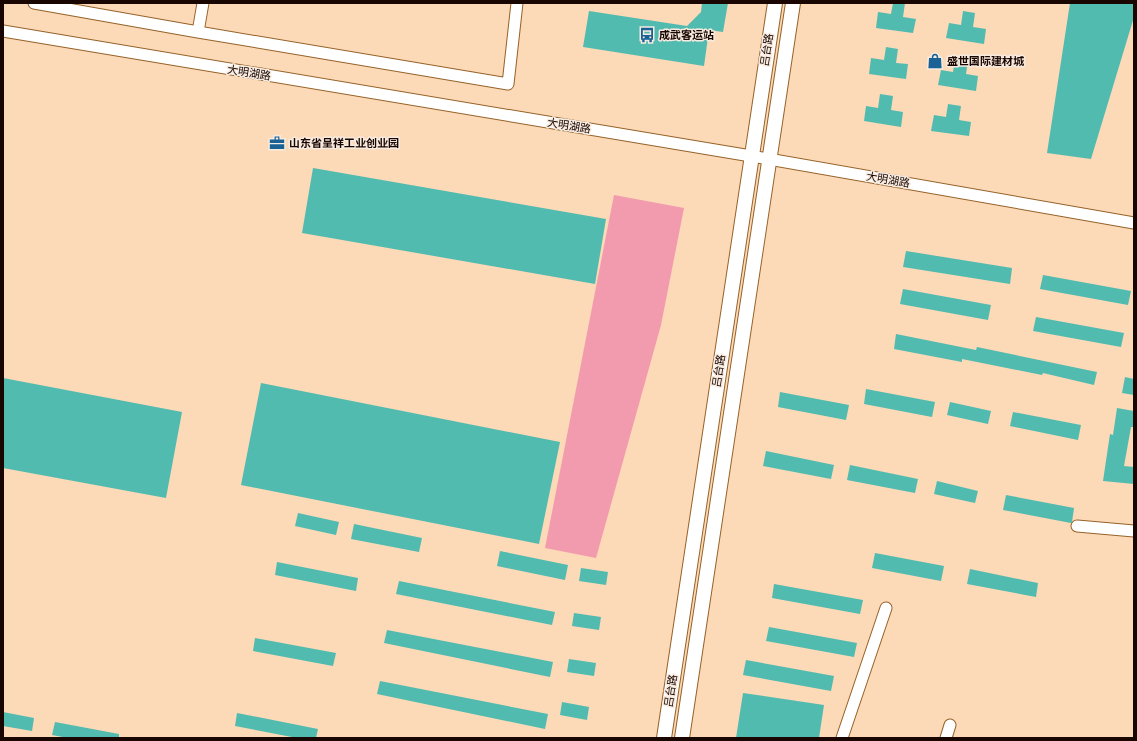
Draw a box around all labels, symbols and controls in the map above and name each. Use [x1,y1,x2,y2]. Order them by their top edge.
bus stop icon: 成武客运站 [638,26,656,44]
place label: 成武客运站 [659,29,714,42]
street label: 吕台路 [758,33,776,67]
shop icon: 盛世国际建材城 [926,52,944,70]
place label: 盛世国际建材城 [947,55,1025,68]
street label: 大明湖路 [226,63,272,83]
street label: 大明湖路 [546,116,592,136]
office icon: 山东省呈祥工业创业园 [268,134,286,152]
place label: 山东省呈祥工业创业园 [289,137,399,150]
street label: 大明湖路 [865,170,911,190]
street label: 吕台路 [710,354,728,388]
street label: 吕台路 [662,674,680,708]

